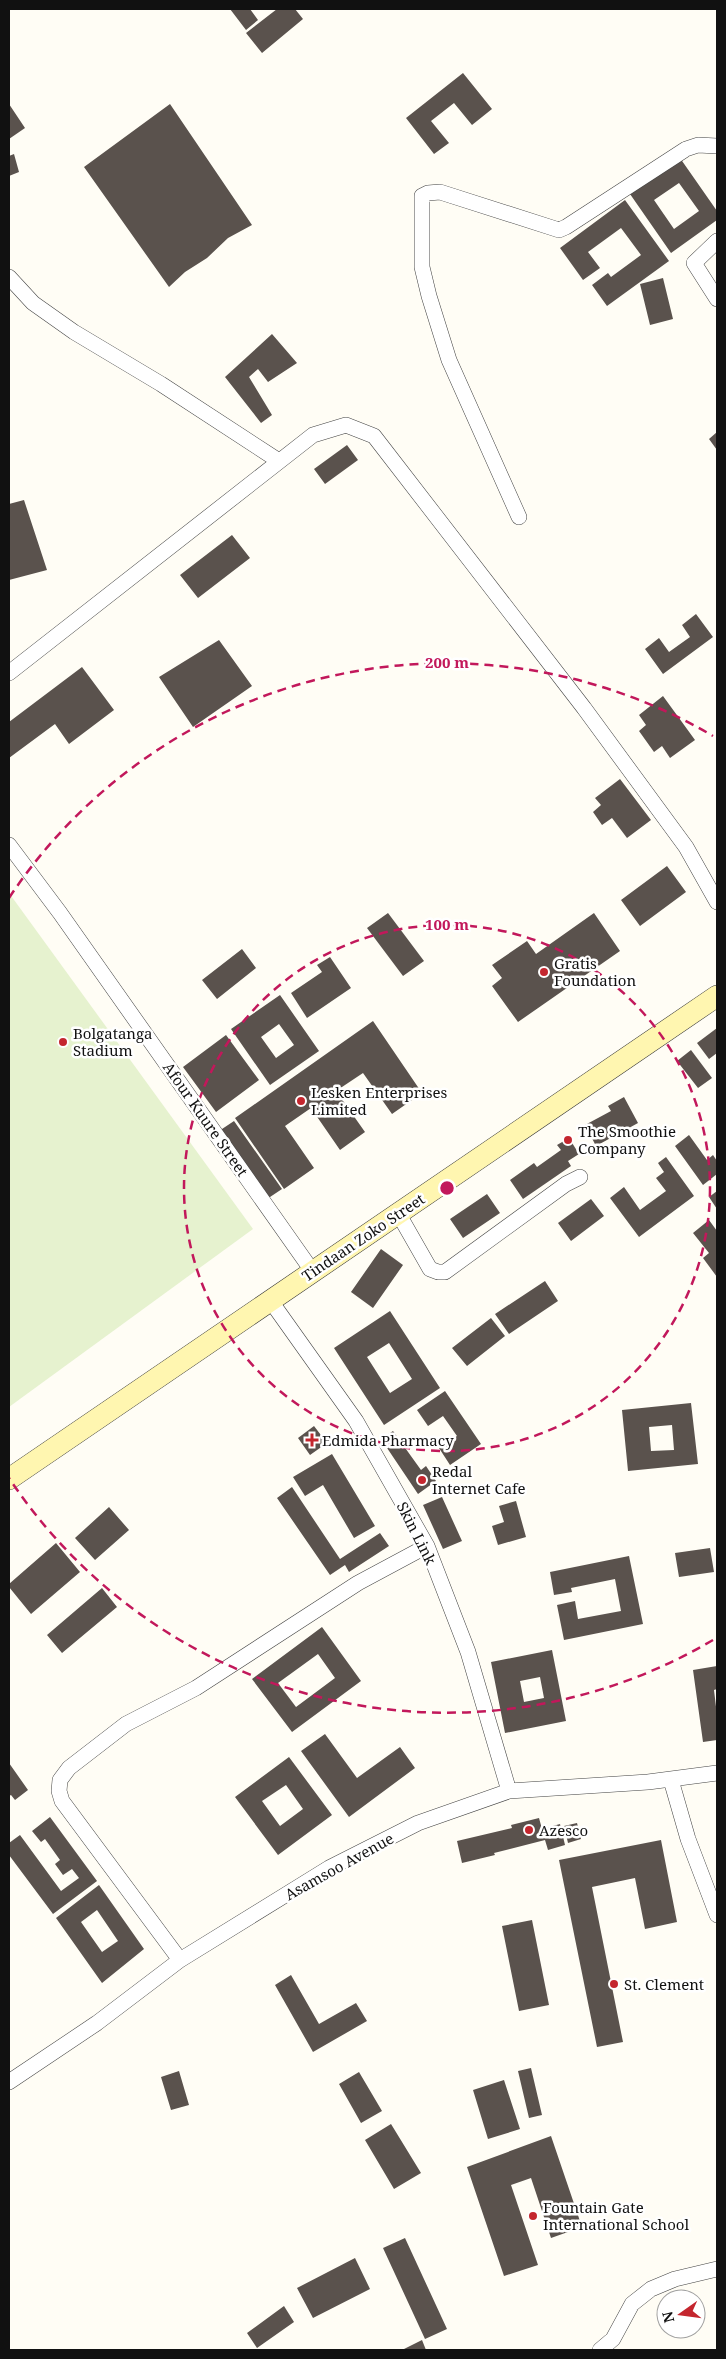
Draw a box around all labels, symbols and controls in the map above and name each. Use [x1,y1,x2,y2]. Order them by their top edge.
text: 200 m [425,652,469,672]
text: 100 m [425,914,469,934]
place label: Gratis Foundation [554,953,636,990]
marker: Gratis Foundation [538,966,550,978]
place label: Bolgatanga Stadium [73,1023,153,1060]
marker: Bolgatanga Stadium [57,1036,69,1048]
street label: Afour Kuure Street [159,1058,253,1180]
place label: Lesken Enterprises Limited [311,1082,447,1119]
marker: Lesken Enterprises Limited [295,1095,307,1107]
place label: The Smoothie Company [578,1121,676,1158]
marker: The Smoothie Company [562,1134,574,1146]
centre of rings [438,1179,456,1197]
street label: Tindaan Zoko Street [298,1189,428,1285]
place label: Edmida Pharmacy [322,1430,454,1450]
marker: Edmida Pharmacy [306,1434,318,1446]
place label: Redal Internet Cafe [432,1461,526,1498]
marker: Redal Internet Cafe [416,1474,428,1486]
street label: Skin Link [393,1498,441,1568]
place label: Azesco [539,1820,588,1840]
marker: Azesco [523,1824,535,1836]
street label: Asamsoo Avenue [281,1828,397,1904]
place label: St. Clement [624,1974,704,1994]
marker: St. Clement [608,1978,620,1990]
place label: Fountain Gate International School [543,2197,689,2234]
marker: Fountain Gate International School [527,2210,539,2222]
north arrow [656,2289,706,2339]
text: N [657,2310,678,2325]

